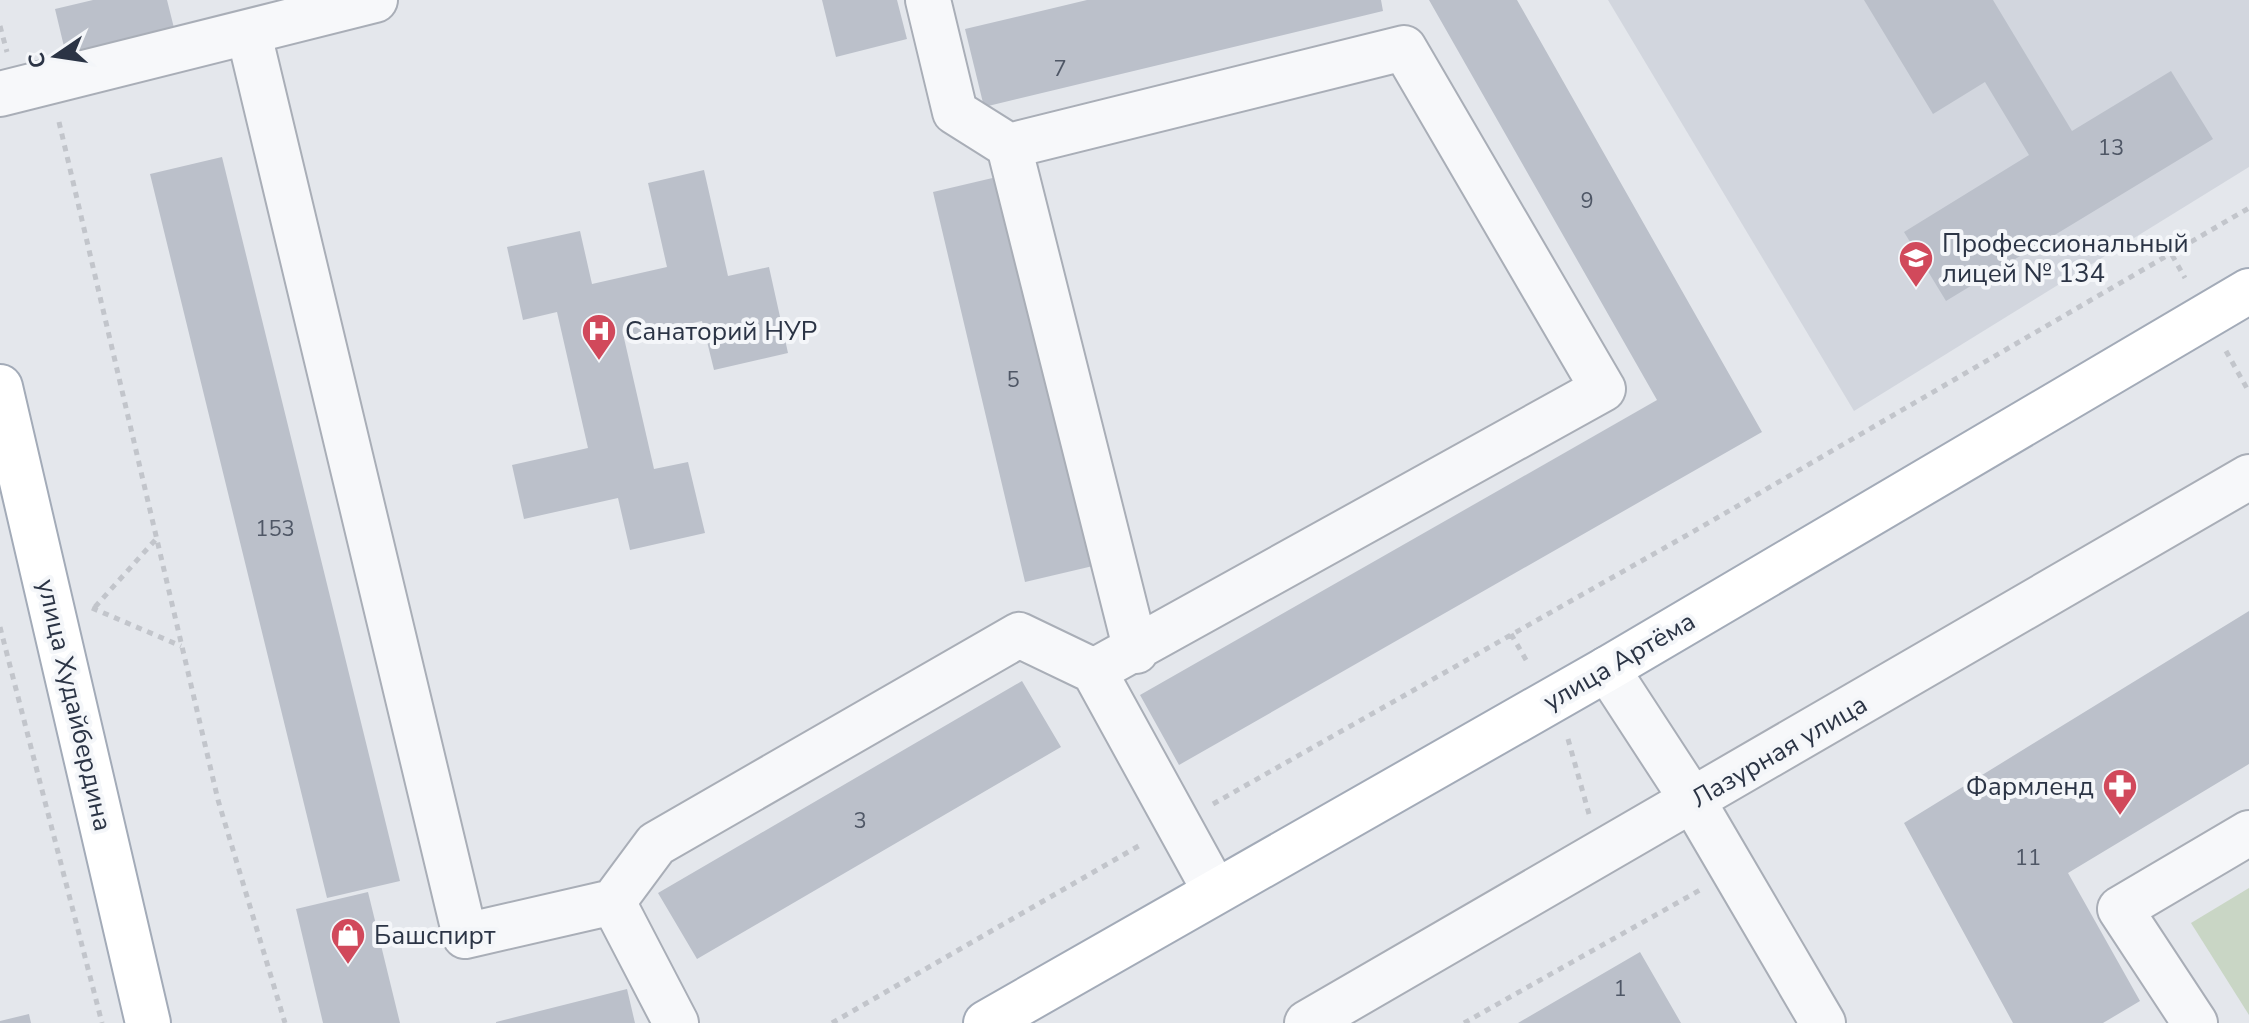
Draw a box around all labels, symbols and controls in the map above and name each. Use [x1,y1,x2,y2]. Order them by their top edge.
north arrow [16,16,96,96]
text: С [21,50,54,71]
house number: 7 [1053,54,1067,84]
house number: 13 [2098,133,2124,163]
house number: 9 [1580,186,1594,216]
place label: Профессиональный лицей № 134 [1942,226,2189,291]
school or university icon: Профессиональный лицей № 134 [1897,239,1935,289]
hospital icon: Санаторий НУР [580,312,618,362]
place label: Санаторий НУР [625,314,817,349]
house number: 5 [1006,365,1020,395]
house number: 153 [255,514,295,544]
street label: улица Худайбердина [28,576,121,834]
street label: улица Артёма [1537,604,1702,719]
street label: Лазурная улица [1685,687,1874,816]
pharmacy icon: Фармленд [2101,767,2139,817]
place label: Фармленд [1966,769,2094,804]
house number: 3 [853,806,867,836]
house number: 11 [2015,843,2041,873]
shop icon: Башспирт [329,916,367,966]
place label: Башспирт [374,918,496,953]
house number: 1 [1613,974,1627,1004]

